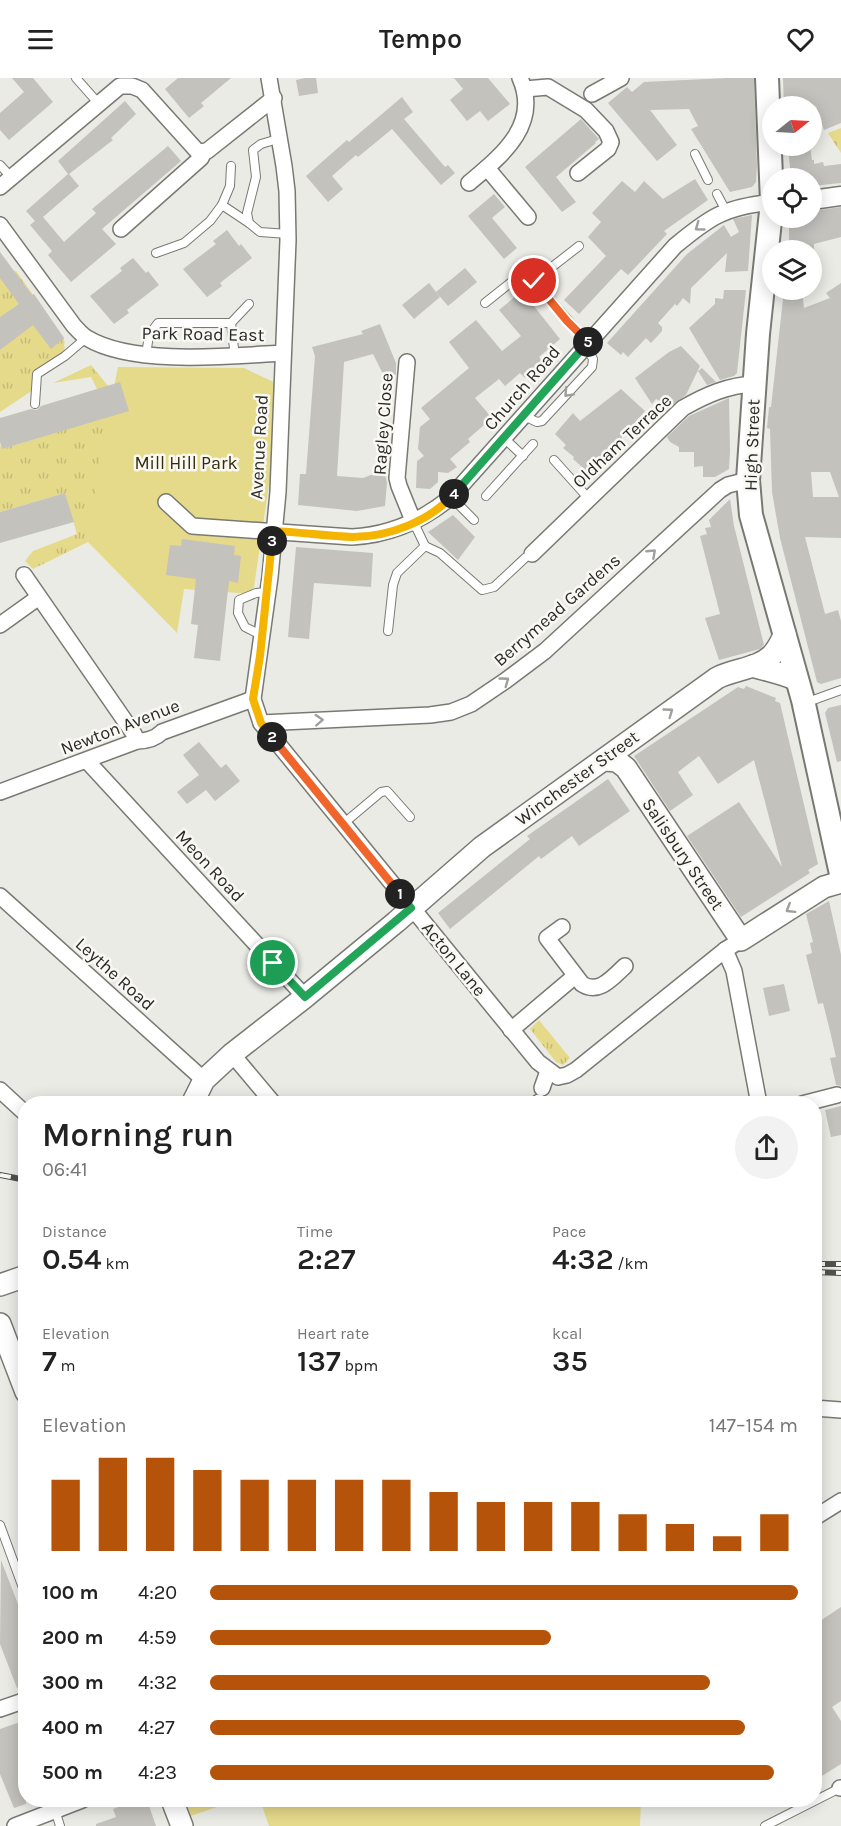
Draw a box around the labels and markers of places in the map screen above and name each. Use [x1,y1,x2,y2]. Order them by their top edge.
pin [508,255,559,306]
pin: 5 [573,327,603,357]
pin: 4 [439,479,469,509]
pin: 3 [257,526,287,556]
pin: 2 [257,722,287,752]
pin: 1 [385,879,415,909]
pin [247,937,298,988]

